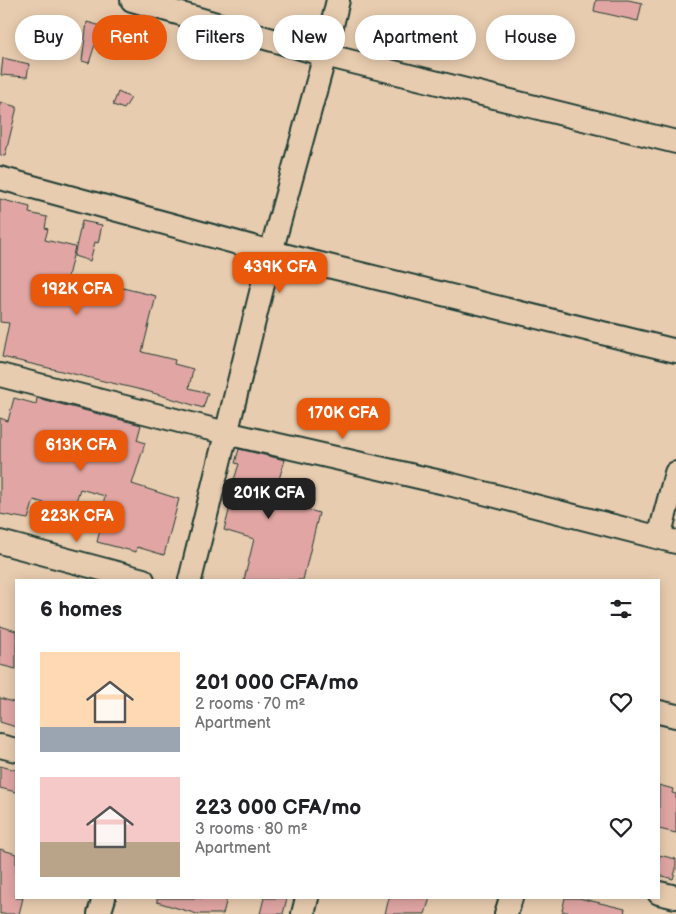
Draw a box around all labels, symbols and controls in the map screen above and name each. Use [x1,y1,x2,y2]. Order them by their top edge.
chip: Buy [15,15,82,60]
chip: Rent [92,15,167,60]
chip: Filters [177,15,263,60]
chip: New [273,15,345,60]
chip: Apartment [355,15,476,60]
chip: House [486,15,575,60]
pin: 439K CFA [228,252,332,294]
text: 439K CFA [243,258,317,277]
pin: 192K CFA [25,274,129,316]
text: 192K CFA [42,280,112,299]
pin: 170K CFA [291,398,395,440]
text: 170K CFA [308,404,378,423]
pin: 613K CFA [29,430,133,472]
text: 613K CFA [46,436,116,455]
pin: 201K CFA [217,478,321,520]
text: 201K CFA [234,484,304,503]
pin: 223K CFA [25,500,129,543]
text: 223K CFA [40,507,114,526]
icon: filters [607,595,635,623]
text: 6 homes [40,597,122,622]
text: 201 000 CFA/mo [195,670,359,695]
icon: home [80,672,140,732]
icon: heart [607,688,635,716]
text: 2 rooms · 70 m² [195,695,305,714]
text: Apartment [195,714,271,733]
text: 223 000 CFA/mo [195,795,361,820]
icon: home [80,797,140,857]
icon: heart [607,813,635,841]
text: 3 rooms · 80 m² [195,820,308,839]
text: Apartment [195,839,271,858]

